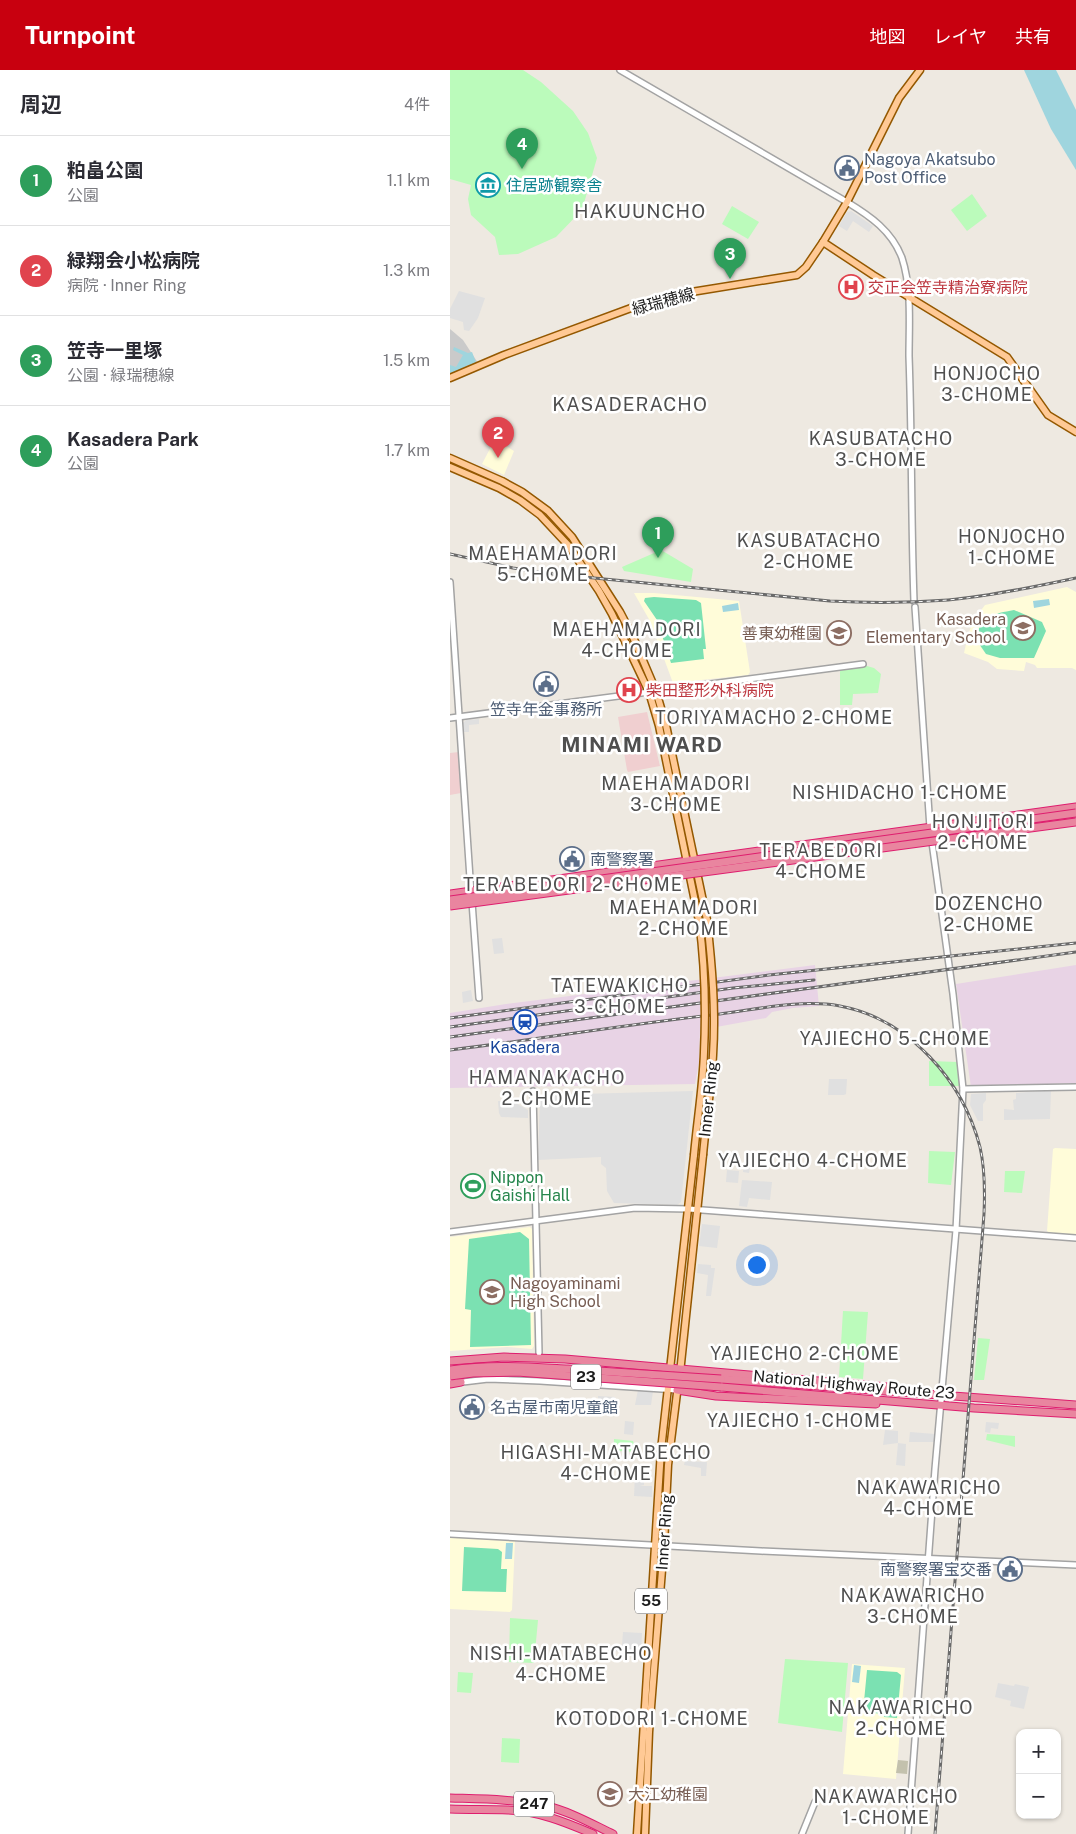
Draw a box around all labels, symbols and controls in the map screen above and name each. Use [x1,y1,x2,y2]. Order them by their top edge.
text: Turnpoint [25,21,135,49]
text: 地図 [870,26,906,47]
text: レイヤ [934,26,987,47]
text: 共有 [1015,26,1051,47]
text: 周辺 [20,92,62,117]
text: 4件 [404,95,430,114]
pin: 4 [506,128,538,169]
place label: Nagoya Akatsubo Post Office [864,150,996,187]
public building icon: Nagoya Akatsubo Post Office [834,155,860,181]
text: 粕畠公園 [67,159,143,181]
text: 1 [33,171,39,190]
text: 1.1 km [387,171,430,190]
museum icon: 住居跡観察舎 [475,172,501,198]
place label: 住居跡観察舎 [506,176,602,195]
text: 公園 [67,186,99,205]
district label: HAKUUNCHO [574,200,706,222]
pin: 3 [714,238,746,279]
text: 緑翔会小松病院 [67,249,200,271]
text: 2 [31,261,41,280]
text: 1.3 km [383,261,430,280]
hospital icon: 交正会笠寺精治寮病院 [838,274,864,300]
text: 病院 · Inner Ring [67,276,187,295]
place label: 交正会笠寺精治寮病院 [868,278,1028,297]
street label: 緑瑞穂線 [630,284,697,319]
text: 笠寺一里塚 [67,339,162,361]
text: 3 [31,351,41,370]
text: 1.5 km [383,351,430,370]
district label: HONJOCHO 3-CHOME [933,363,1041,405]
text: 公園 · 緑瑞穂線 [67,366,174,385]
district label: KASADERACHO [552,393,708,415]
pin: 2 [482,417,514,458]
text: Kasadera Park [67,428,199,450]
district label: KASUBATACHO 3-CHOME [809,428,953,470]
text: 4 [31,441,41,460]
text: 1.7 km [384,441,430,460]
text: 公園 [67,454,99,473]
pin: 1 [642,517,674,558]
district label: HONJOCHO 1-CHOME [958,526,1066,568]
district label: KASUBATACHO 2-CHOME [737,530,881,572]
district label: MAEHAMADORI 5-CHOME [468,543,618,585]
place label: Kasadera Elementary School [866,610,1006,647]
school or university icon: Kasadera Elementary School [1010,615,1036,641]
district label: MAEHAMADORI 4-CHOME [552,619,702,661]
school or university icon: 善東幼稚園 [826,620,852,646]
place label: 善東幼稚園 [742,624,822,643]
public building icon: 笠寺年金事務所 [533,671,559,697]
hospital icon: 柴田整形外科病院 [616,677,642,703]
place label: 柴田整形外科病院 [646,681,774,700]
place label: 笠寺年金事務所 [490,700,602,719]
district label: TORIYAMACHO 2-CHOME [655,707,893,728]
district label: MINAMI WARD [561,732,723,757]
district label: MAEHAMADORI 3-CHOME [601,773,751,815]
district label: NISHIDACHO 1-CHOME [792,782,1008,803]
district label: HONJITORI 2-CHOME [932,811,1034,853]
district label: TERABEDORI 4-CHOME [759,840,883,882]
public building icon: 南警察署 [559,846,585,872]
place label: 南警察署 [590,850,654,869]
district label: TERABEDORI 2-CHOME [463,874,683,895]
district label: DOZENCHO 2-CHOME [935,893,1043,935]
district label: MAEHAMADORI 2-CHOME [609,897,759,939]
district label: TATEWAKICHO 3-CHOME [551,975,689,1017]
station icon: Kasadera [512,1009,538,1035]
district label: YAJIECHO 5-CHOME [800,1028,990,1049]
place label: Kasadera [490,1038,560,1057]
street label: Inner Ring [695,1060,722,1138]
district label: HAMANAKACHO 2-CHOME [469,1067,625,1109]
district label: YAJIECHO 4-CHOME [718,1150,908,1171]
place label: Nippon Gaishi Hall [490,1168,570,1205]
sports icon: Nippon Gaishi Hall [460,1173,486,1199]
your location [744,1252,770,1278]
place label: Nagoyaminami High School [510,1274,620,1311]
school or university icon: Nagoyaminami High School [479,1279,505,1305]
district label: YAJIECHO 2-CHOME [710,1343,900,1364]
road number: 23 [571,1364,601,1390]
street label: National Highway Route 23 [752,1366,956,1403]
public building icon: 名古屋市南児童館 [459,1394,485,1420]
place label: 名古屋市南児童館 [490,1398,618,1417]
district label: YAJIECHO 1-CHOME [707,1410,893,1431]
district label: HIGASHI-MATABECHO 4-CHOME [500,1442,712,1484]
district label: NAKAWARICHO 4-CHOME [856,1477,1002,1519]
street label: Inner Ring [652,1493,677,1571]
public building icon: 南警察署宝交番 [997,1556,1023,1582]
place label: 南警察署宝交番 [880,1560,992,1579]
district label: NAKAWARICHO 3-CHOME [840,1585,986,1627]
road number: 55 [635,1588,667,1614]
district label: NISHI-MATABECHO 4-CHOME [469,1643,653,1685]
district label: NAKAWARICHO 2-CHOME [828,1697,974,1739]
district label: KOTODORI 1-CHOME [555,1708,749,1729]
map controls [1016,1729,1061,1819]
button: + [1016,1729,1061,1774]
button: − [1016,1774,1061,1819]
school or university icon: 大江幼稚園 [597,1781,623,1807]
place label: 大江幼稚園 [628,1785,708,1804]
district label: NAKAWARICHO 1-CHOME [813,1786,959,1828]
road number: 247 [514,1792,554,1816]

